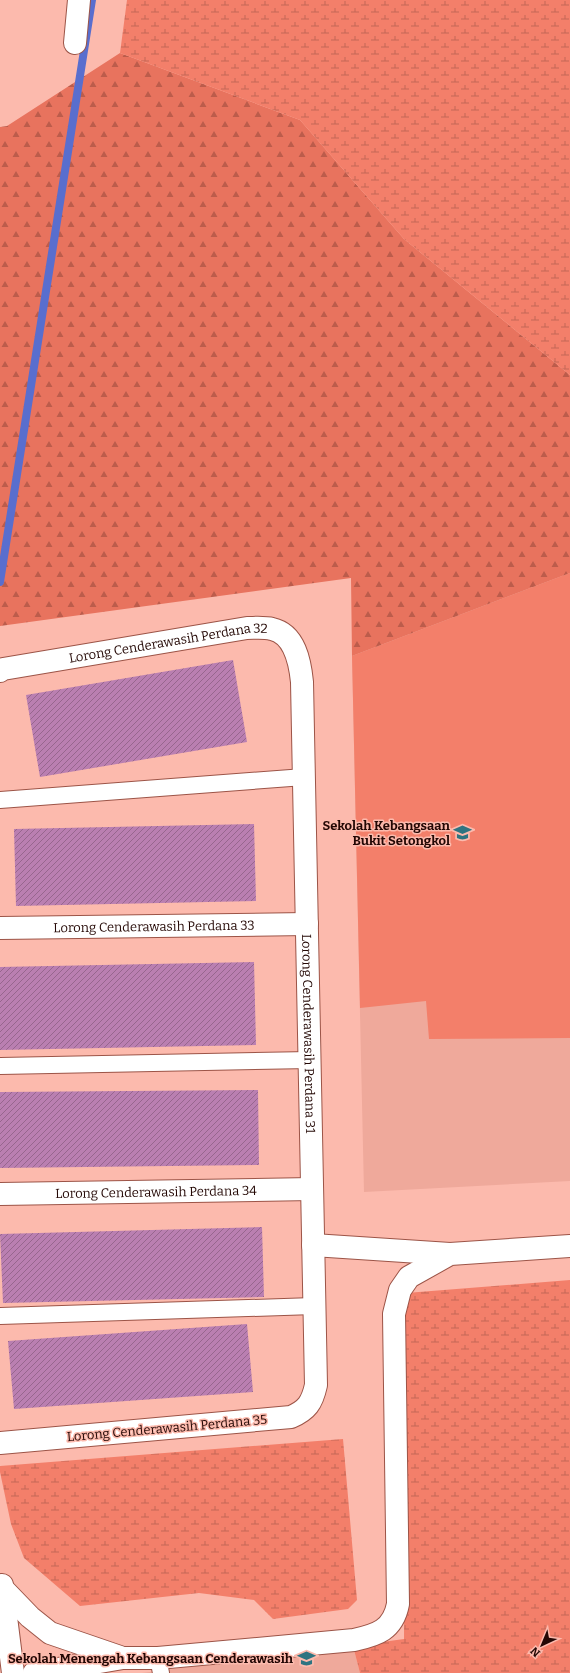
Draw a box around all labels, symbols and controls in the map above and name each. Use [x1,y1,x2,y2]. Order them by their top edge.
street label: Lorong Cenderawasih Perdana 32 [68,620,268,665]
place label: Sekolah Kebangsaan Bukit Setongkol [322,818,451,848]
school or university icon: Sekolah Kebangsaan Bukit Setongkol [453,822,473,842]
street label: Lorong Cenderawasih Perdana 33 [53,917,255,935]
street label: Lorong Cenderawasih Perdana 31 [300,934,319,1134]
street label: Lorong Cenderawasih Perdana 34 [55,1182,257,1201]
street label: Lorong Cenderawasih Perdana 35 [66,1412,268,1444]
north arrow [522,1625,562,1665]
text: N [527,1644,543,1659]
school or university icon: Sekolah Menengah Kebangsaan Cenderawasih [296,1648,316,1668]
place label: Sekolah Menengah Kebangsaan Cenderawasih [8,1651,294,1666]

